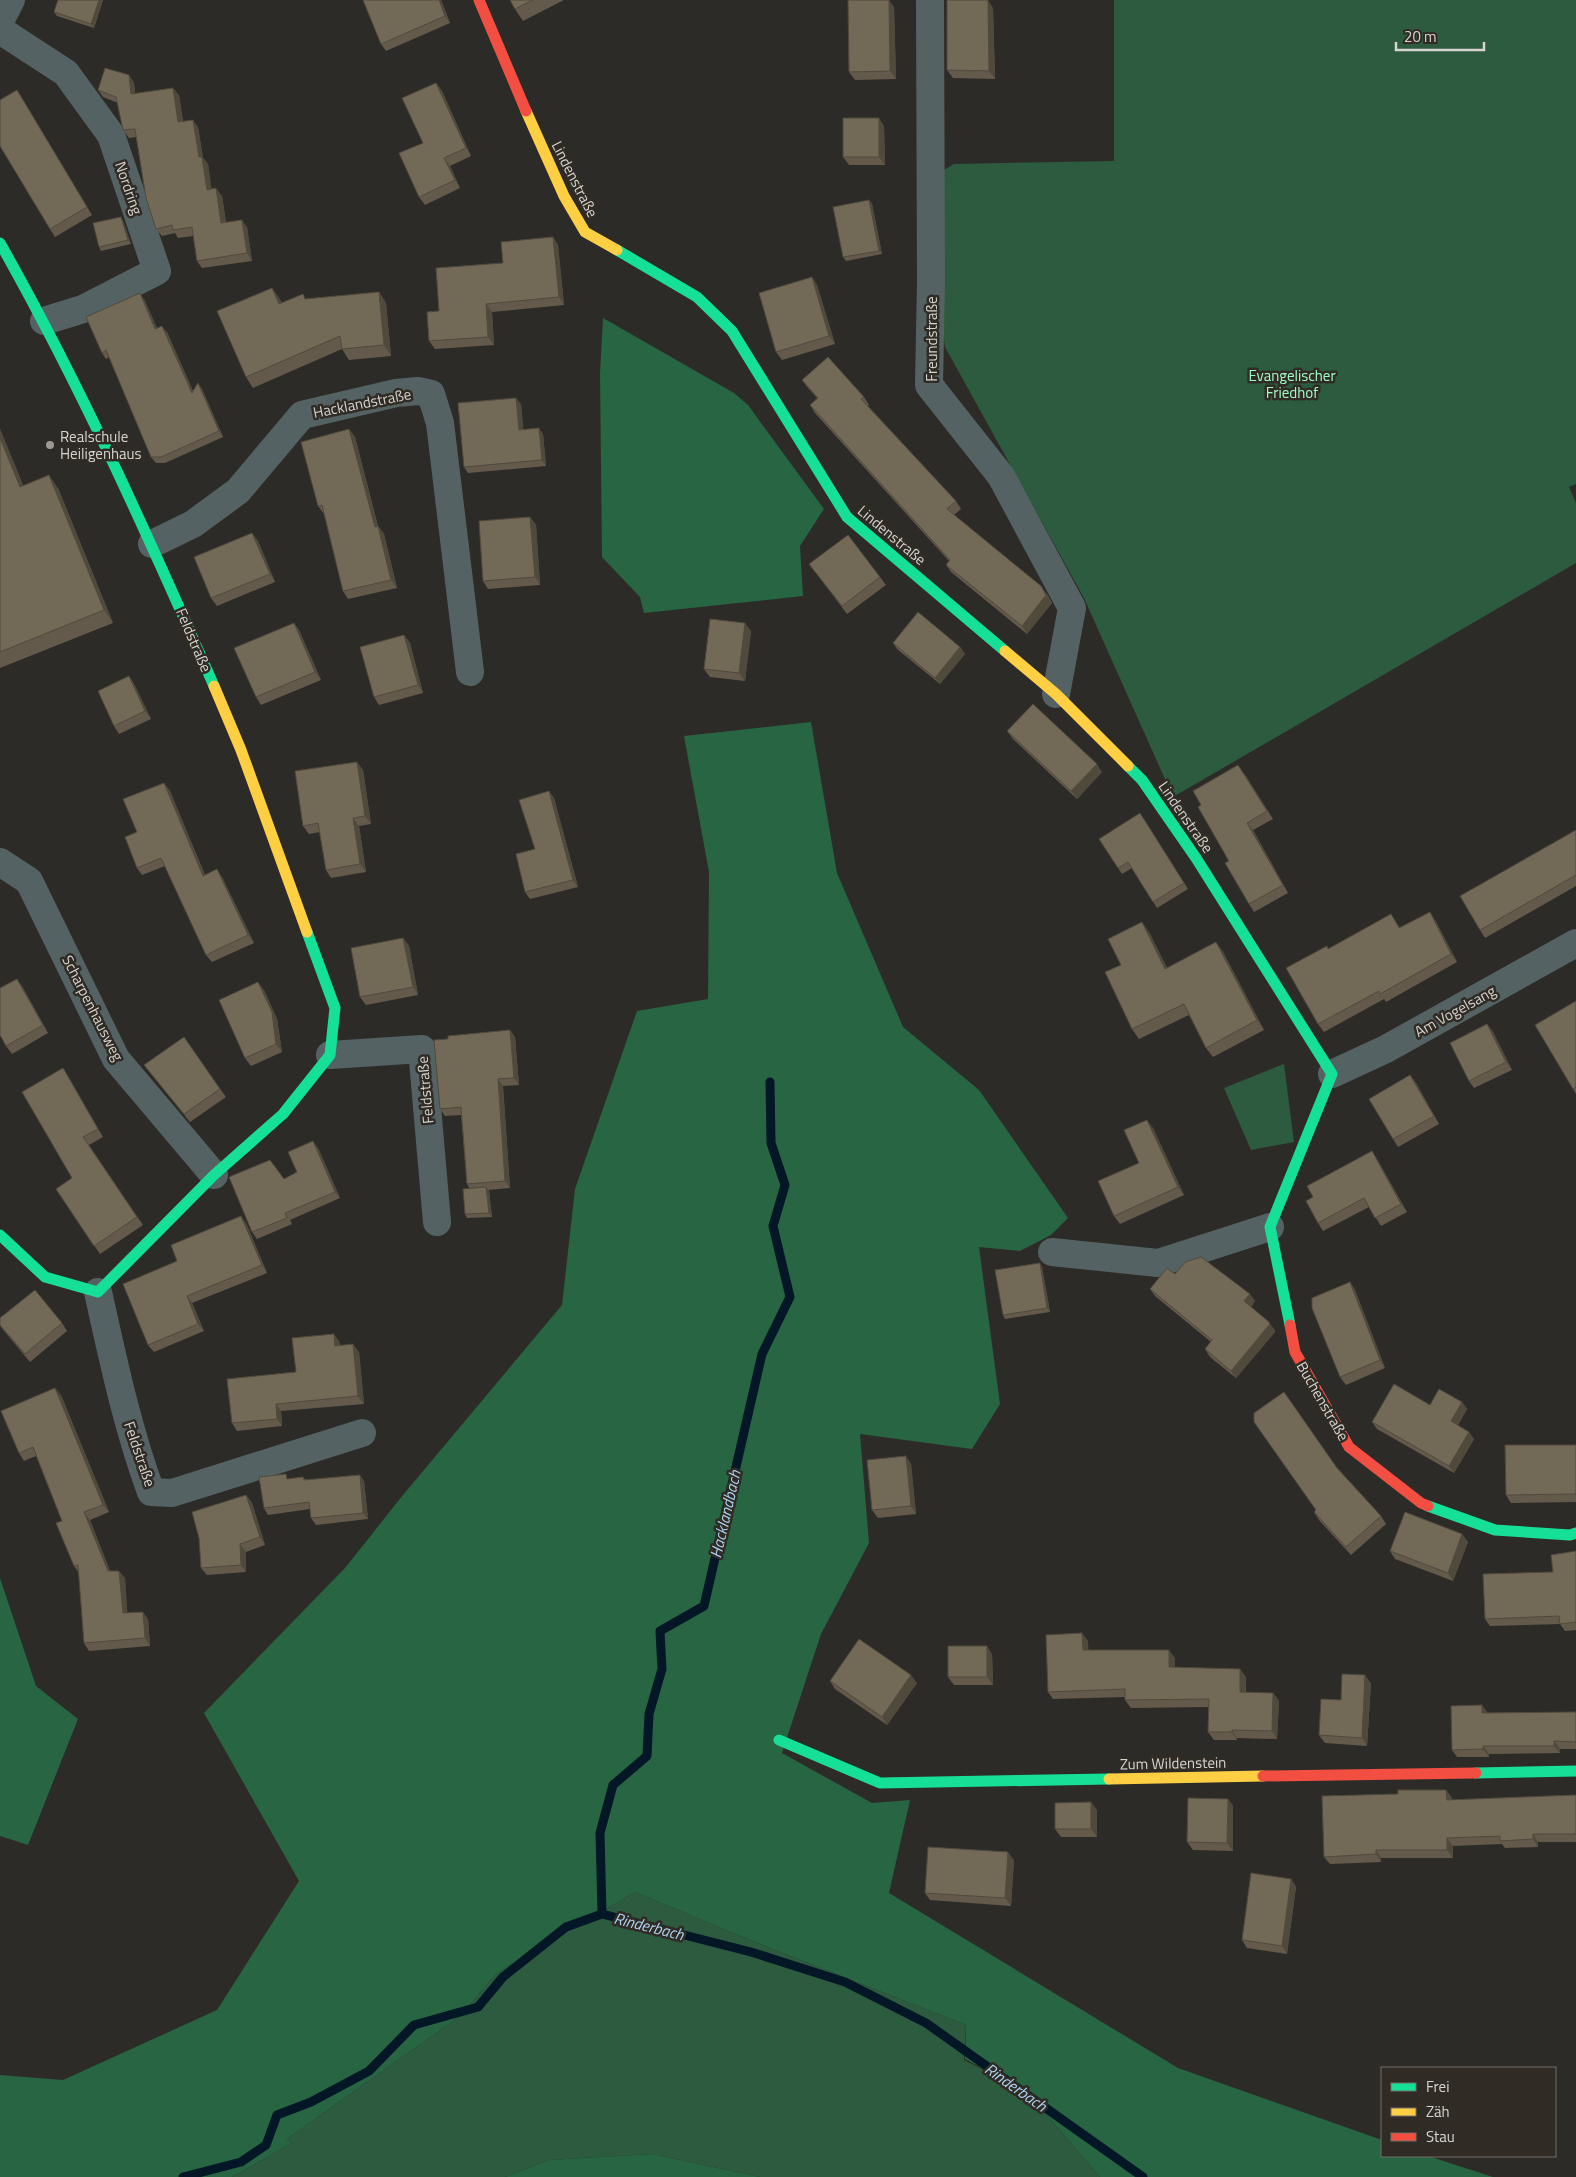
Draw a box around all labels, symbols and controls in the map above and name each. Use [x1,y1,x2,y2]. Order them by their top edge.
scale bar [1396,20,1484,52]
text: 20 m [1404,25,1437,48]
street label: Lindenstraße [546,137,604,221]
street label: Nordring [109,158,149,218]
street label: Freundstraße [920,296,943,382]
park label: Evangelischer Friedhof [1248,364,1336,404]
street label: Hacklandstraße [311,382,413,424]
place label: Realschule Heiligenhaus [60,425,142,465]
marker: Realschule Heiligenhaus [44,439,56,451]
street label: Lindenstraße [853,499,931,571]
street label: Feldstraße [170,604,218,676]
street label: Lindenstraße [1153,776,1219,858]
street label: Scharpenhausweg [56,951,130,1065]
street label: Am Vogelsang [1410,979,1500,1043]
street label: Feldstraße [411,1055,439,1125]
street label: Buchenstraße [1291,1357,1355,1445]
street label: Feldstraße [118,1418,162,1490]
water label: Hacklandbach [703,1467,747,1560]
street label: Zum Wildenstein [1120,1751,1226,1775]
water label: Rinderbach [612,1906,687,1946]
water label: Rinderbach [980,2057,1053,2118]
legend [1381,2067,1556,2157]
text: Frei [1426,2075,1449,2098]
text: Zäh [1426,2100,1450,2123]
text: Stau [1426,2125,1455,2148]

